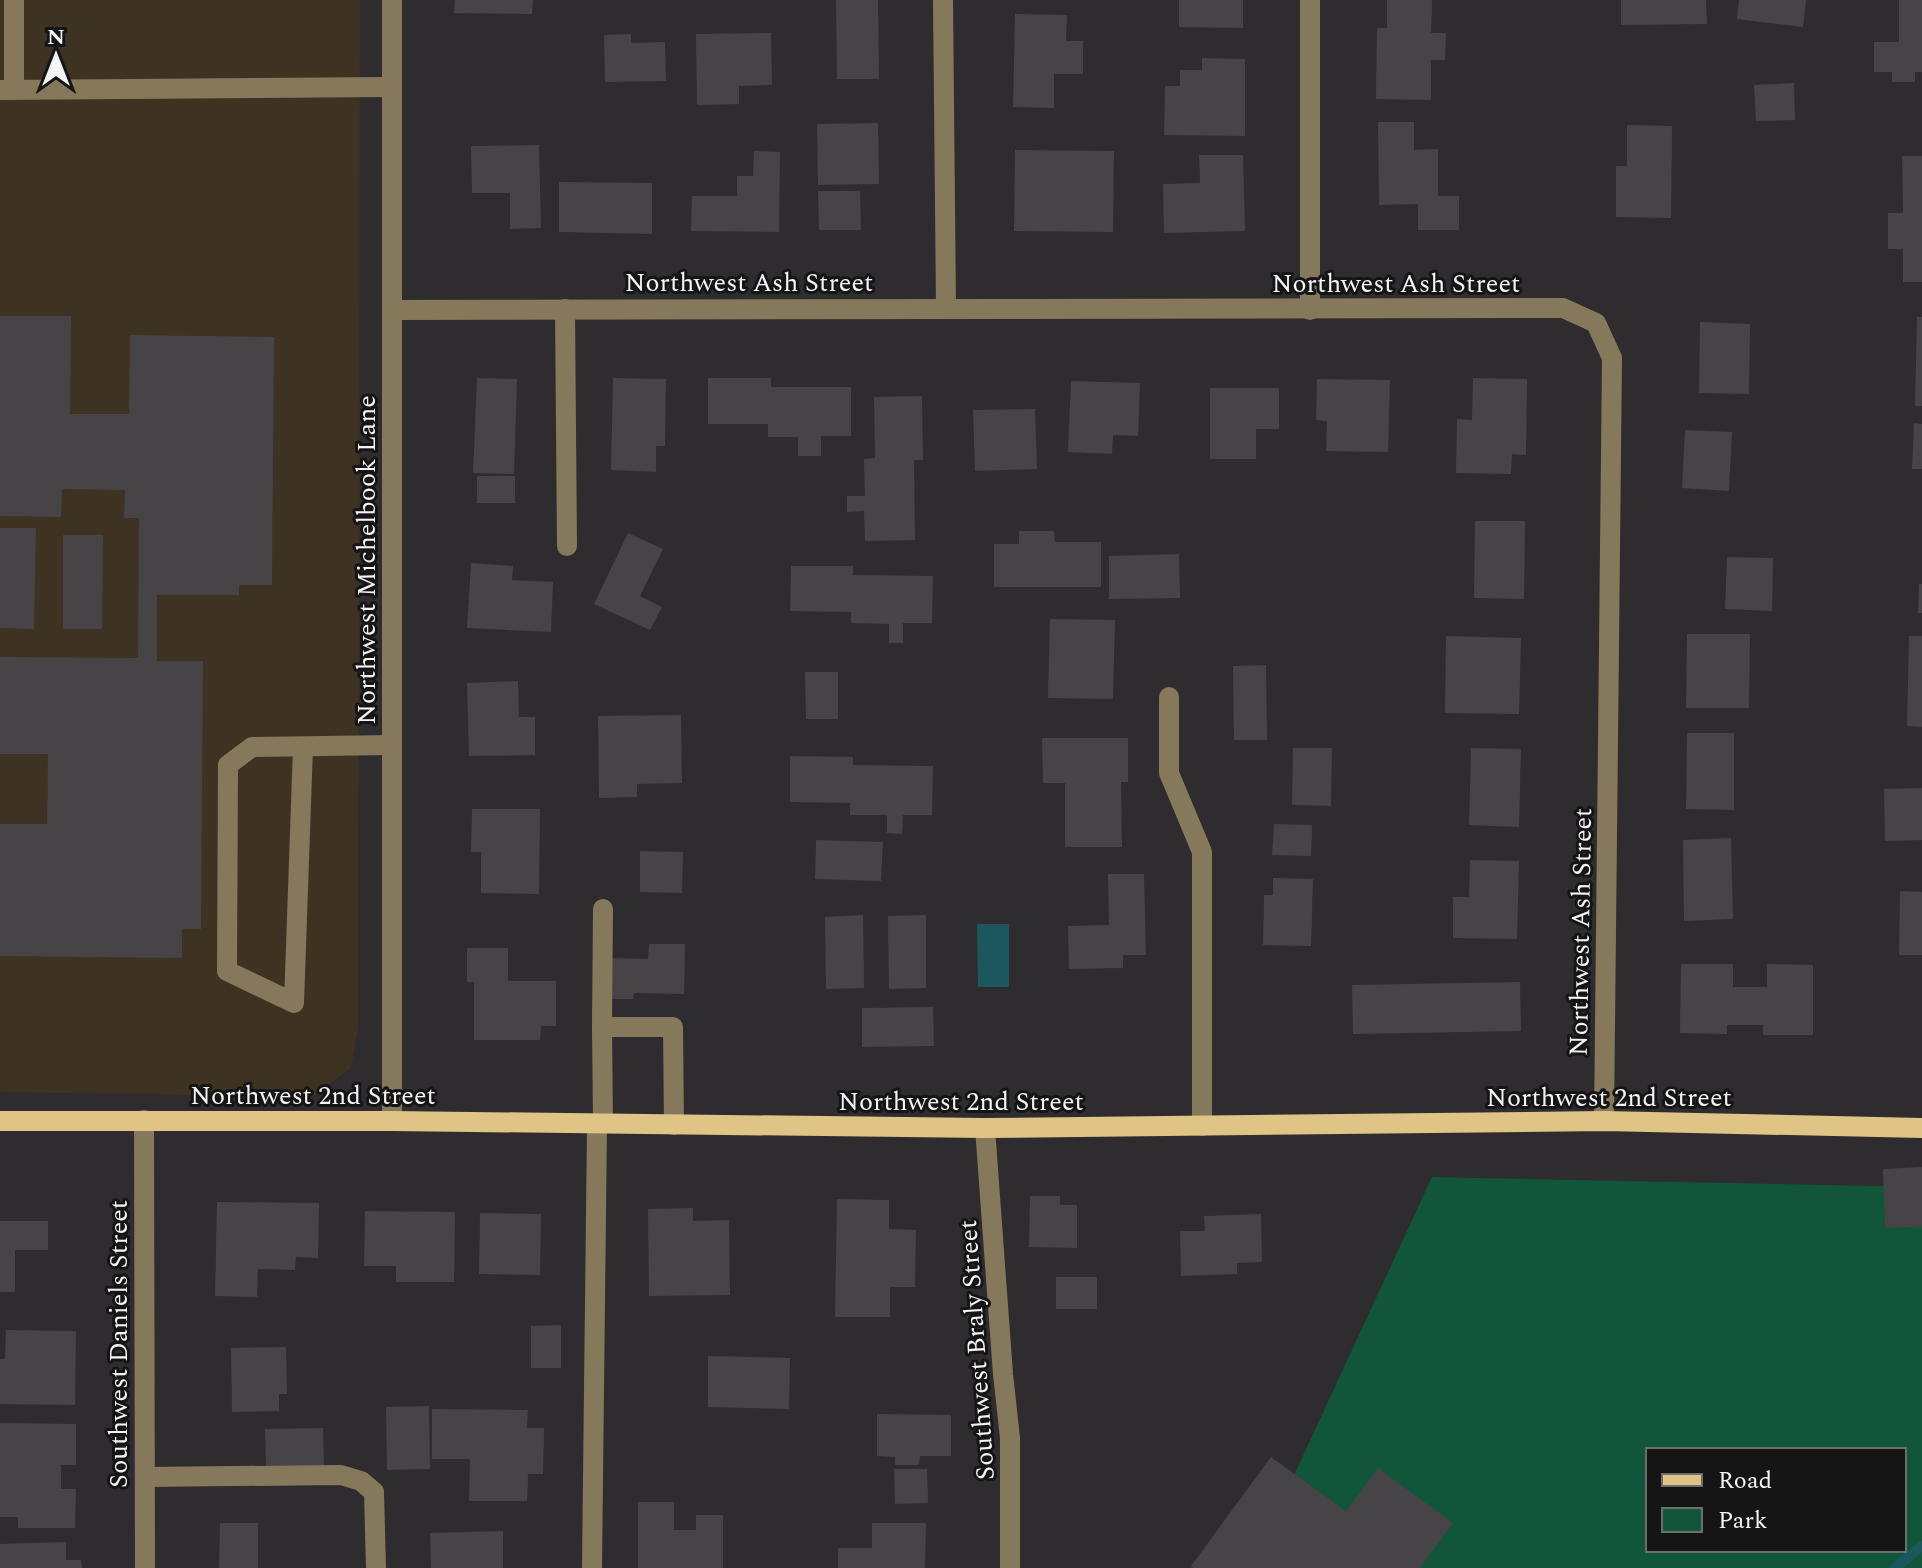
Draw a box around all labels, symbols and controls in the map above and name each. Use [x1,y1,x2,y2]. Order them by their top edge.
north arrow [16,16,96,96]
text: N [47,21,65,54]
street label: Northwest Ash Street [625,263,873,303]
street label: Northwest Ash Street [1272,264,1520,304]
street label: Northwest Michelbook Lane [347,395,387,725]
street label: Northwest Ash Street [1559,807,1603,1057]
street label: Northwest 2nd Street [190,1076,436,1116]
street label: Northwest 2nd Street [1486,1078,1732,1118]
street label: Northwest 2nd Street [838,1082,1084,1122]
street label: Southwest Daniels Street [99,1200,139,1488]
street label: Southwest Braly Street [948,1218,1006,1482]
legend [1646,1448,1906,1552]
text: Road [1718,1463,1772,1499]
text: Park [1718,1503,1768,1539]

